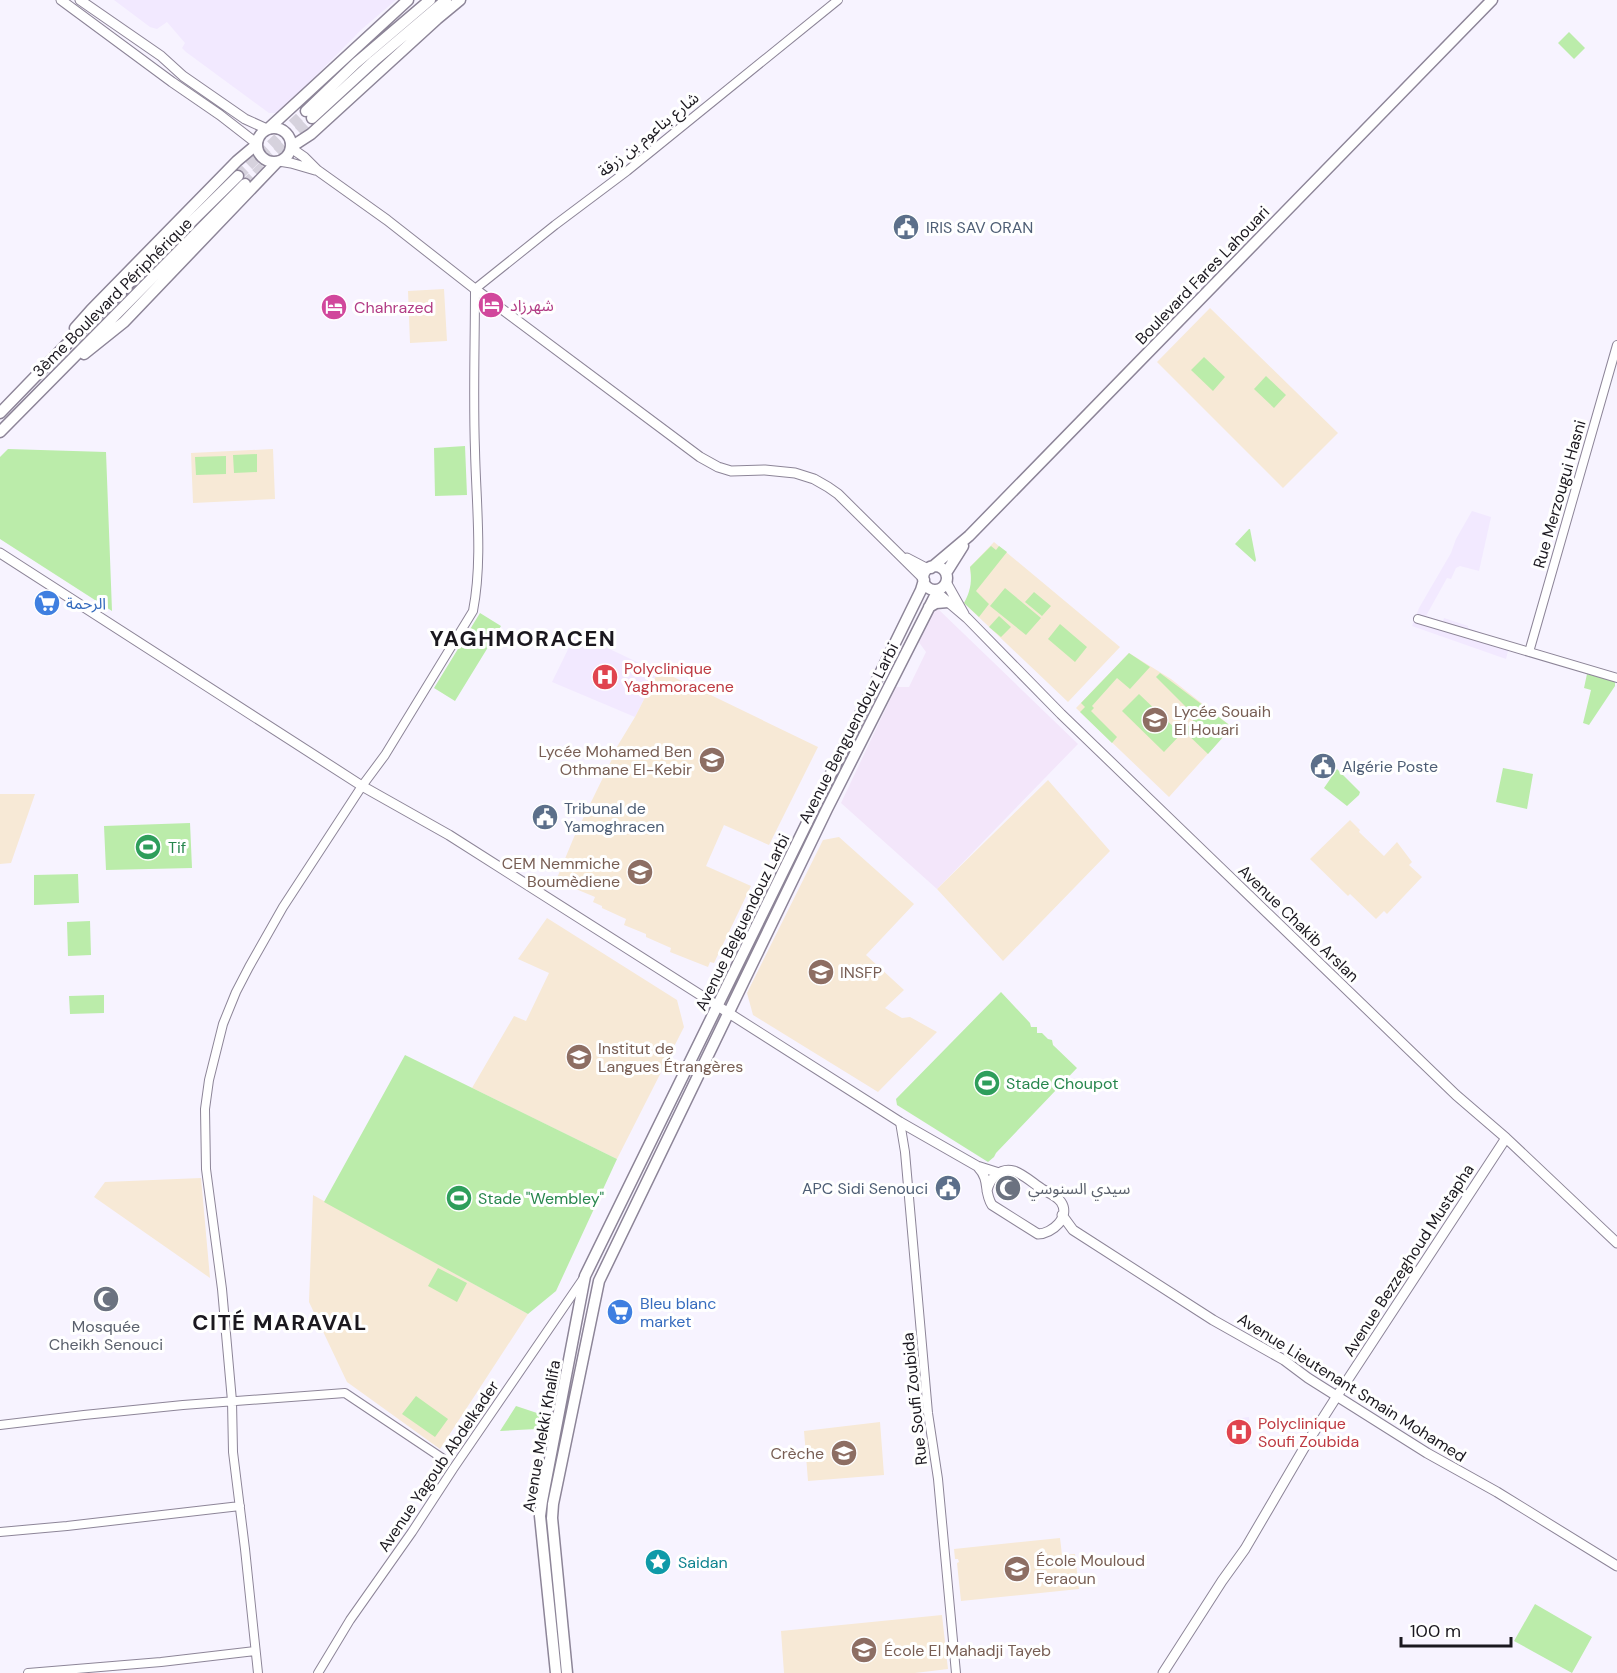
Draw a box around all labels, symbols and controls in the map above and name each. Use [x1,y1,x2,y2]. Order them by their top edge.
street label: شارع بناعوم بن زرقة [594,87,704,183]
street label: Boulevard Fares Lahouari [1131,202,1274,349]
public building icon: IRIS SAV ORAN [891,212,921,242]
street label: 3ème Boulevard Périphérique [28,213,197,382]
place label: IRIS SAV ORAN [926,217,1033,238]
hotel icon: شهرزاد [476,290,506,320]
hotel icon: Chahrazed [319,292,349,322]
place label: شهرزاد [510,295,554,316]
place label: Chahrazed [354,297,434,318]
street label: Rue Merzougui Hasni [1528,418,1591,571]
supermarket icon: الرحمة [32,588,62,618]
place label: الرحمة [66,593,106,614]
district label: YAGHMORACEN [430,624,616,653]
street label: Avenue Benguendouz Larbi [794,639,903,827]
place label: Polyclinique Yaghmoracene [624,658,734,697]
hospital icon: Polyclinique Yaghmoracene [590,662,620,692]
place label: Lycée Souaih El Houari [1174,701,1271,740]
school or university icon: Lycée Souaih El Houari [1140,705,1170,735]
place label: Lycée Mohamed Ben Othmane El-Kebir [538,741,692,780]
school or university icon: Lycée Mohamed Ben Othmane El-Kebir [697,745,727,775]
public building icon: Algérie Poste [1308,751,1338,781]
place label: Algérie Poste [1342,756,1438,777]
place label: Tribunal de Yamoghracen [564,798,664,837]
public building icon: Tribunal de Yamoghracen [530,802,560,832]
street label: Avenue Belguendouz Larbi [690,830,795,1014]
sports icon: Tif [133,832,163,862]
place label: Tif [168,837,186,858]
place label: CEM Nemmiche Boumèdiene [502,853,620,892]
school or university icon: CEM Nemmiche Boumèdiene [625,857,655,887]
street label: Avenue Chakib Arslan [1234,860,1364,987]
school or university icon: INSFP [806,957,836,987]
place label: INSFP [840,962,882,983]
place label: Institut de Langues Étrangères [598,1038,743,1077]
school or university icon: Institut de Langues Étrangères [564,1042,594,1072]
sports icon: Stade Choupot [972,1068,1002,1098]
place label: Stade Choupot [1006,1073,1118,1094]
street label: Avenue Bezzeghoud Mustapha [1338,1160,1479,1360]
public building icon: APC Sidi Senouci [933,1173,963,1203]
mosque icon: سيدي السنوسي [993,1173,1023,1203]
place label: APC Sidi Senouci [802,1178,928,1199]
place label: سيدي السنوسي [1028,1178,1130,1201]
sports icon: Stade "Wembley" [444,1183,474,1213]
place label: Stade "Wembley" [478,1188,605,1209]
mosque icon: Mosquée Cheikh Senouci [91,1284,121,1314]
place label: Bleu blanc market [640,1293,716,1332]
supermarket icon: Bleu blanc market [605,1297,635,1327]
district label: CITÉ MARAVAL [192,1308,368,1337]
street label: Avenue Lieutenant Smain Mohamed [1234,1308,1470,1467]
place label: Mosquée Cheikh Senouci [49,1316,163,1355]
street label: Rue Soufi Zoubida [897,1332,932,1466]
street label: Avenue Mekki Khalifa [518,1358,565,1514]
street label: Avenue Yagoub Abdelkader [373,1377,504,1556]
place label: Polyclinique Soufi Zoubida [1258,1413,1359,1452]
hospital icon: Polyclinique Soufi Zoubida [1224,1417,1254,1447]
school or university icon: Crèche [829,1438,859,1468]
place label: Crèche [770,1443,824,1464]
place icon: Saidan [643,1547,673,1577]
place label: École Mouloud Feraoun [1036,1550,1145,1589]
place label: Saidan [678,1552,728,1573]
school or university icon: École Mouloud Feraoun [1002,1554,1032,1584]
scale bar [1401,1610,1510,1648]
text: 100 m [1410,1619,1461,1643]
school or university icon: École El Mahadji Tayeb [849,1635,879,1665]
place label: École El Mahadji Tayeb [884,1640,1051,1661]

